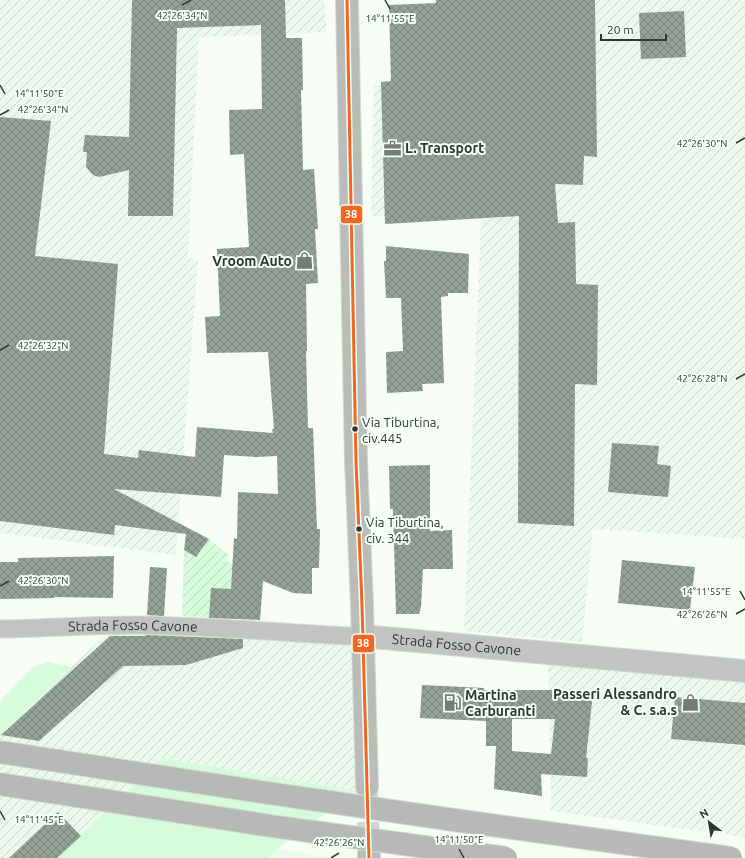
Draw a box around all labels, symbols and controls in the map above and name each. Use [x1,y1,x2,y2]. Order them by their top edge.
text: 42°26'34"N [157,10,207,21]
text: 14°11'55"E [365,13,415,24]
scale bar [601,16,666,42]
text: 20 m [607,23,634,36]
text: 14°11'50"E [14,88,64,99]
text: 42°26'34"N [18,104,68,115]
office icon: L. Transport [382,138,402,158]
text: 42°26'30"N [677,138,727,149]
place label: L. Transport [405,140,484,156]
line badge: 38 [340,205,363,224]
text: 38 [345,208,357,220]
shop icon: Vroom Auto [295,251,315,271]
place label: Vroom Auto [212,253,292,269]
text: 42°26'32"N [18,340,68,351]
text: 42°26'28"N [677,373,727,384]
place label: Via Tiburtina, civ.445 [362,415,440,445]
marker: Via Tiburtina, civ.445 [350,424,360,434]
place label: Via Tiburtina, civ. 344 [366,515,444,545]
marker: Via Tiburtina, civ. 344 [354,524,364,534]
text: 42°26'30"N [18,575,68,586]
text: 14°11'55"E [681,586,731,597]
text: 42°26'26"N [677,609,727,620]
street label: Strada Fosso Cavone [68,617,198,635]
street label: Strada Fosso Cavone [391,631,522,659]
line badge: 38 [352,634,375,653]
text: 38 [357,637,369,649]
place label: Passeri Alessandro & C. s.a.s [553,686,677,718]
place label: Martina Carburanti [465,687,535,719]
shop icon: Passeri Alessandro & C. s.a.s [680,692,700,712]
fuel station icon: Martina Carburanti [442,693,462,713]
north arrow [689,802,729,842]
text: N [697,806,710,821]
text: 14°11'45"E [14,814,64,825]
text: 14°11'50"E [434,834,484,845]
text: 42°26'26"N [314,837,364,848]

